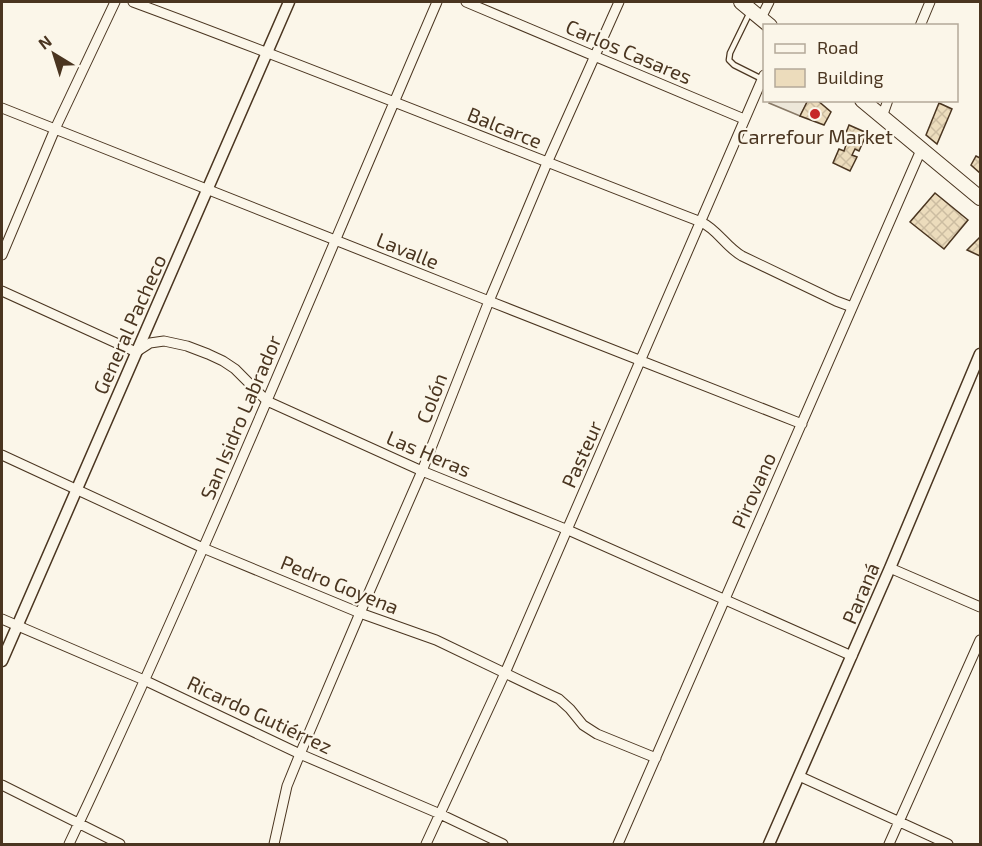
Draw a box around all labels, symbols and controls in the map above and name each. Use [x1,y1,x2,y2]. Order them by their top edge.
street label: Carlos Casares [562,14,696,88]
north arrow [24,24,84,84]
legend [763,24,958,102]
text: N [34,31,55,53]
text: Road [817,36,858,58]
text: Building [817,66,884,88]
street label: Balcarce [464,101,546,153]
marker: Carrefour Market [808,107,822,121]
place label: Carrefour Market [737,124,893,148]
street label: Lavalle [373,227,443,273]
street label: General Pacheco [87,250,171,398]
street label: San Isidro Labrador [195,331,285,503]
street label: Colón [411,370,451,426]
street label: Pasteur [556,417,606,491]
street label: Las Heras [383,425,475,481]
street label: Pirovano [726,448,780,532]
street label: Pedro Goyena [278,549,402,619]
street label: Paraná [836,559,884,627]
street label: Ricardo Gutiérrez [184,670,336,758]

